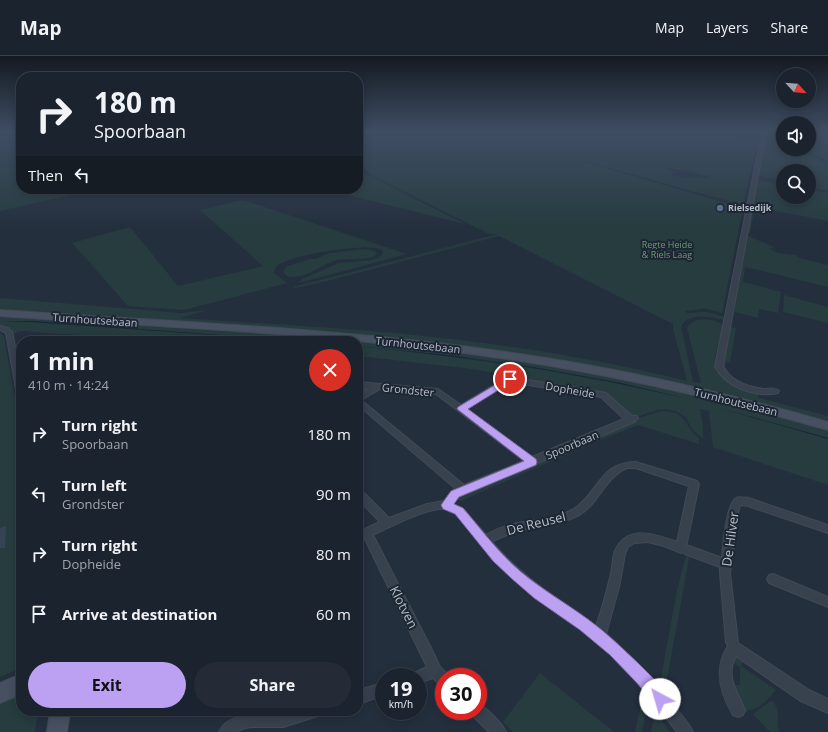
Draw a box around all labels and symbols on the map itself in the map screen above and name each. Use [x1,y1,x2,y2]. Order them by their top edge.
north arrow [776,68,816,108]
place label: Rielsedijk [728,201,772,214]
marker: Rielsedijk [715,203,725,213]
park label: Regte Heide & Riels Laag [642,238,692,261]
street label: Turnhoutsebaan [52,309,138,330]
street label: Turnhoutsebaan [375,333,461,356]
pin [493,362,527,396]
street label: Dopheide [544,378,596,401]
street label: Grondster [381,379,435,400]
street label: Turnhoutsebaan [693,384,779,419]
street label: Spoorbaan [543,427,601,462]
street label: De Reusel [505,507,567,539]
street label: De Hilver [717,510,743,568]
street label: Klotven [386,583,422,631]
speed limit sign: 30 [435,668,487,720]
position arrow [639,678,681,720]

